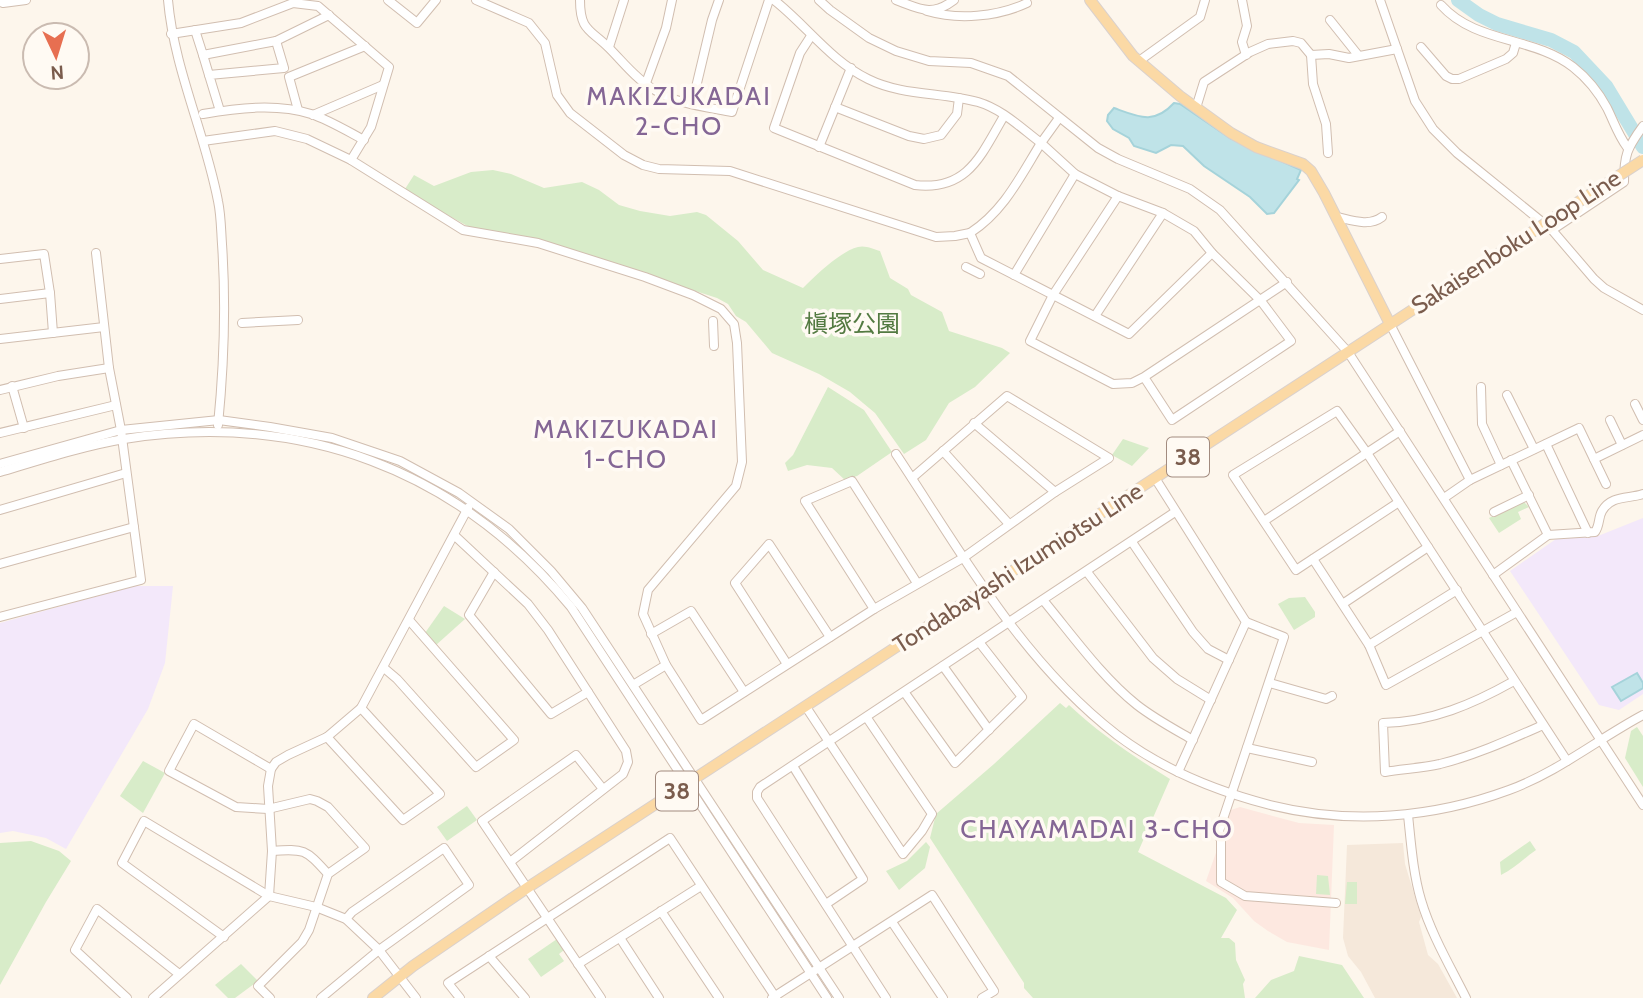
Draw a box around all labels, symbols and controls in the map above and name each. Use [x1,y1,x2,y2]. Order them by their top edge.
north arrow [21,21,91,91]
text: N [50,61,65,84]
district label: MAKIZUKADAI 2-CHO [586,80,772,142]
street label: Sakaisenboku Loop Line [1406,163,1626,320]
park label: 槇塚公園 [804,309,900,338]
district label: MAKIZUKADAI 1-CHO [533,413,719,475]
road number: 38 [1167,438,1209,477]
street label: Tondabayashi Izumiotsu Line [888,476,1148,659]
road number: 38 [656,772,698,810]
district label: CHAYAMADAI 3-CHO [960,813,1234,845]

